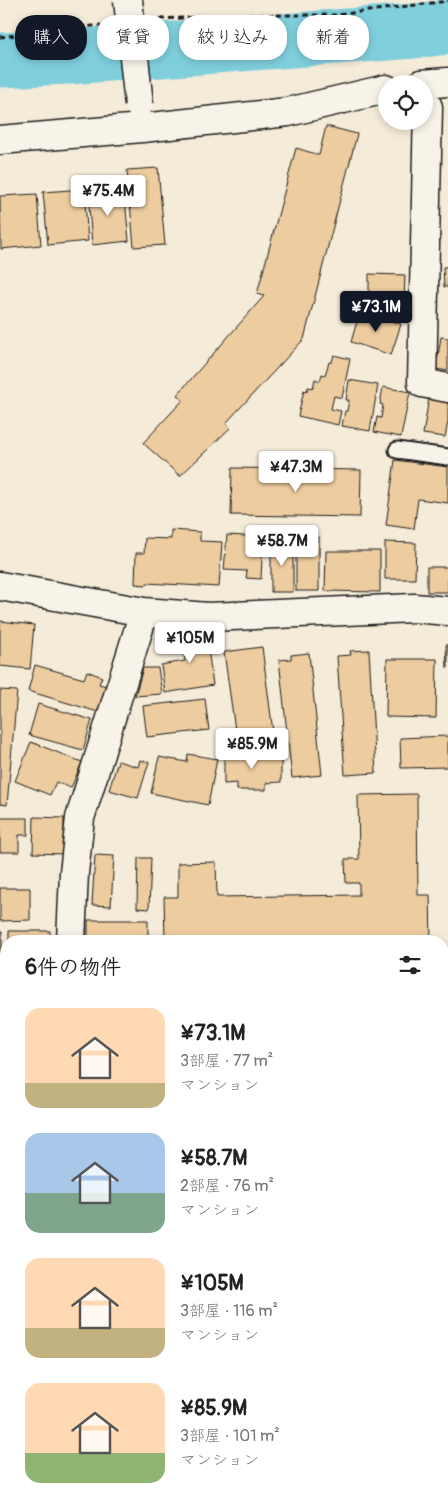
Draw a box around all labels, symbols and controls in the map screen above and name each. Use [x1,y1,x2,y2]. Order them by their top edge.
chip: 購入 [15,15,87,60]
chip: 賃貸 [97,15,169,60]
chip: 絞り込み [179,15,287,60]
chip: 新着 [297,15,369,60]
map controls [378,75,433,130]
button: locate [378,75,433,130]
pin: ¥75.4M [67,174,149,217]
text: ¥75.4M [82,181,134,201]
pin: ¥73.1M [335,290,417,333]
text: ¥73.1M [351,297,401,317]
pin: ¥47.3M [255,450,337,493]
text: ¥47.3M [270,457,322,477]
pin: ¥58.7M [241,524,323,567]
text: ¥58.7M [256,531,308,551]
pin: ¥105M [155,622,225,664]
text: ¥105M [166,628,214,648]
pin: ¥85.9M [211,728,293,770]
text: ¥85.9M [226,734,278,754]
icon: filters [396,951,424,979]
text: 6件の物件 [25,954,121,981]
text: ¥73.1M [180,1020,245,1047]
icon: home [65,1028,125,1088]
text: 3部屋 · 77 m² [180,1051,273,1071]
text: マンション [180,1075,259,1095]
text: ¥58.7M [180,1145,247,1172]
icon: home [65,1153,125,1213]
text: 2部屋 · 76 m² [180,1176,274,1196]
text: マンション [180,1200,259,1220]
text: ¥105M [180,1270,244,1297]
icon: home [65,1278,125,1338]
text: 3部屋 · 116 m² [180,1301,278,1321]
text: マンション [180,1325,259,1345]
text: ¥85.9M [180,1395,247,1422]
icon: home [65,1403,125,1463]
text: 3部屋 · 101 m² [180,1426,280,1446]
text: マンション [180,1450,259,1470]

